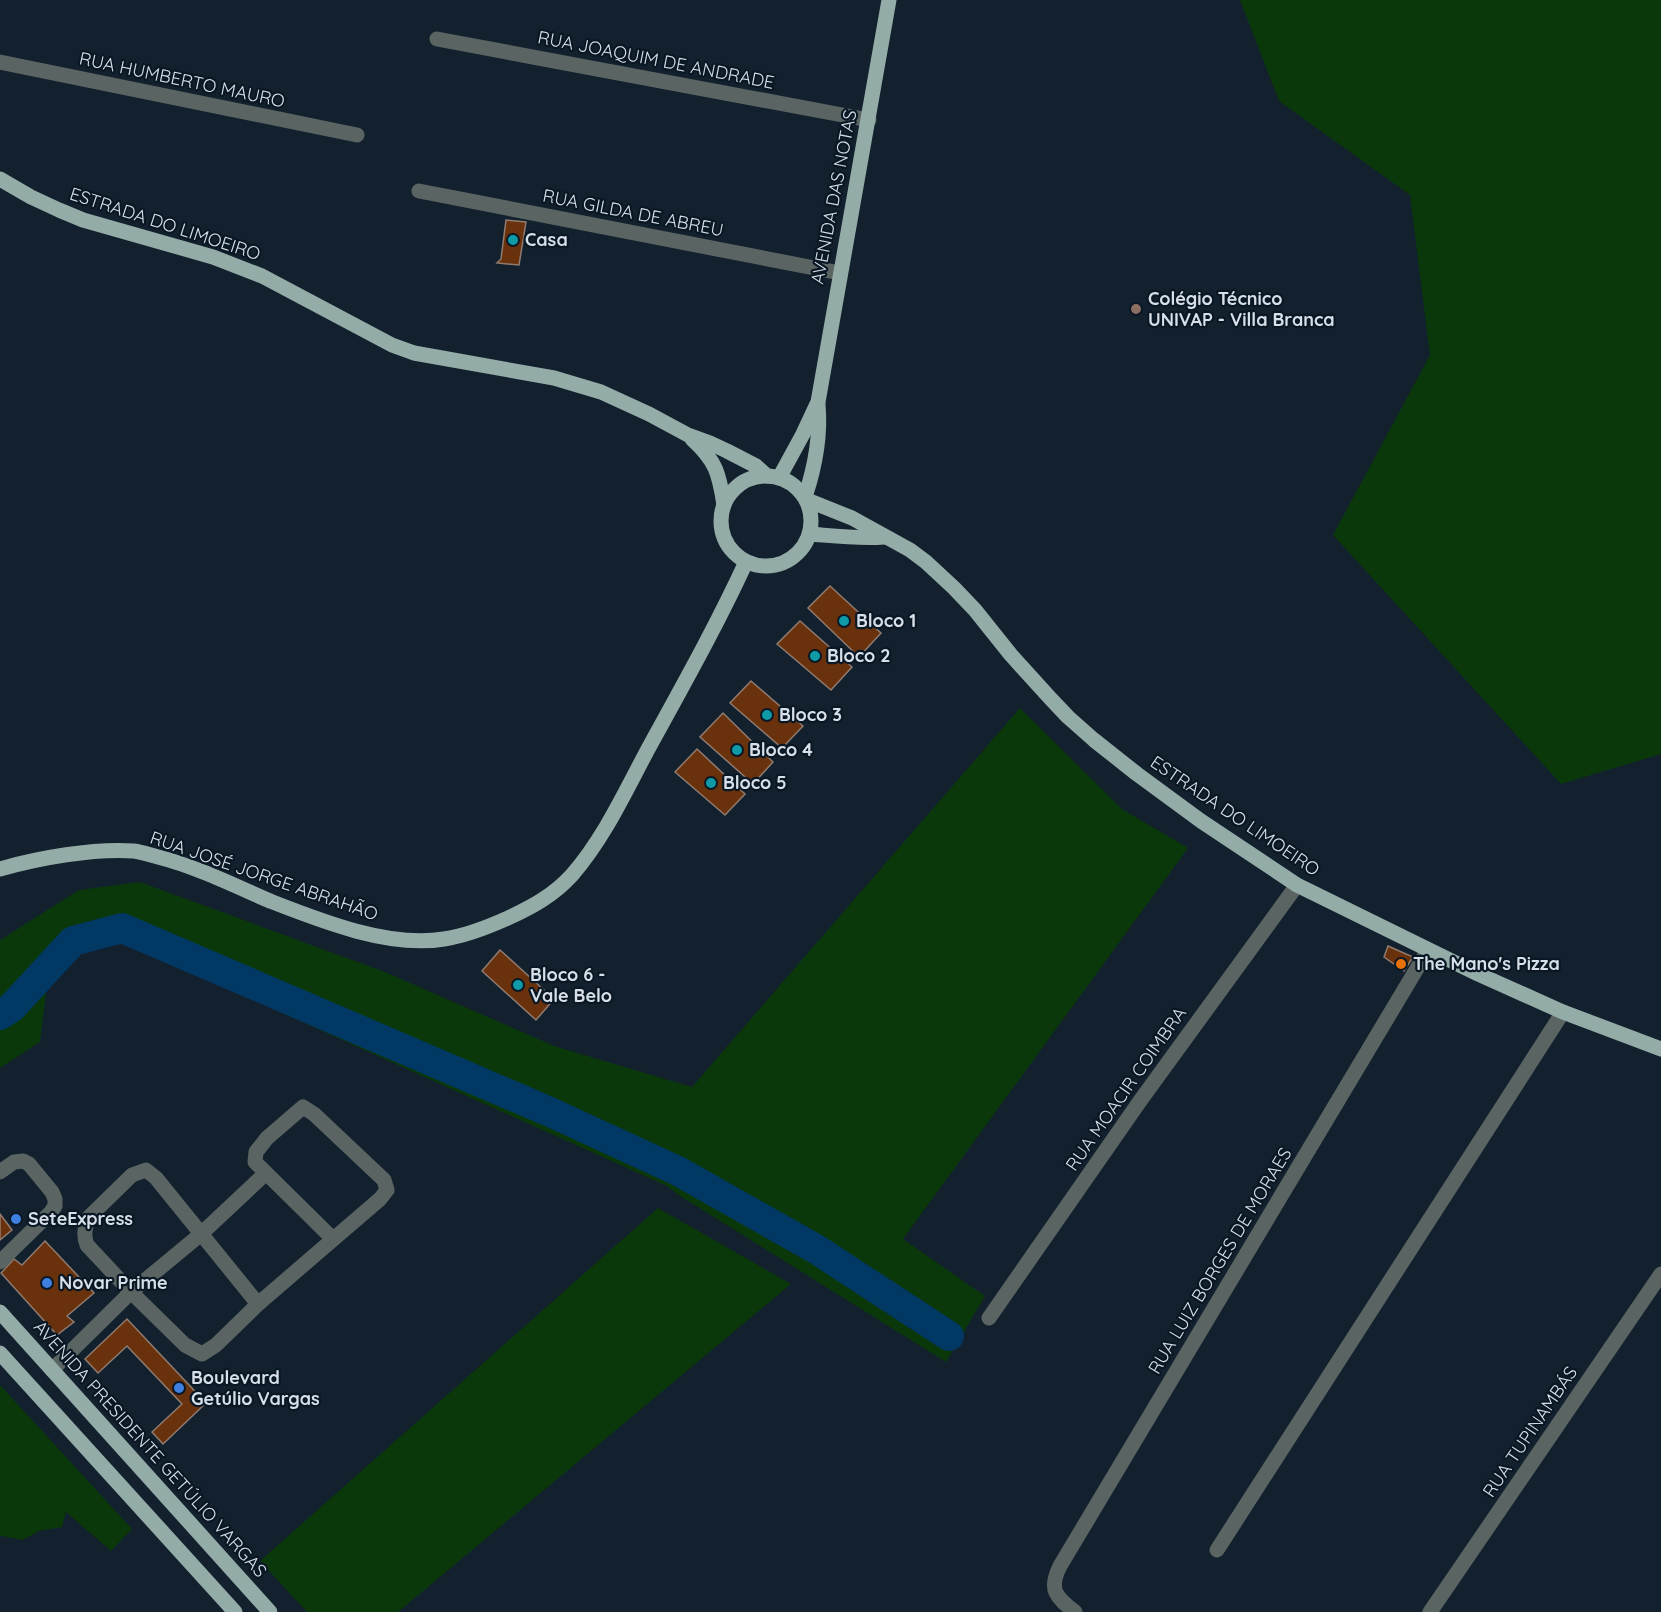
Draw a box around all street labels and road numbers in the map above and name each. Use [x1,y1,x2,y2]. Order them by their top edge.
street label: RUA JOAQUIM DE ANDRADE [536,25,776,94]
street label: RUA HUMBERTO MAURO [77,46,287,113]
street label: AVENIDA DAS NOTAS [805,108,862,286]
street label: ESTRADA DO LIMOEIRO [67,182,263,265]
street label: RUA GILDA DE ABREU [541,184,725,241]
street label: ESTRADA DO LIMOEIRO [1146,750,1324,881]
street label: RUA JOSÉ JORGE ABRAHÃO [147,826,381,925]
street label: RUA MOACIR COIMBRA [1060,1002,1191,1175]
street label: RUA LUIZ BORGES DE MORAES [1143,1143,1296,1378]
street label: AVENIDA PRESIDENTE GETÚLIO VARGAS [29,1316,272,1582]
street label: RUA TUPINAMBÁS [1477,1362,1582,1502]

